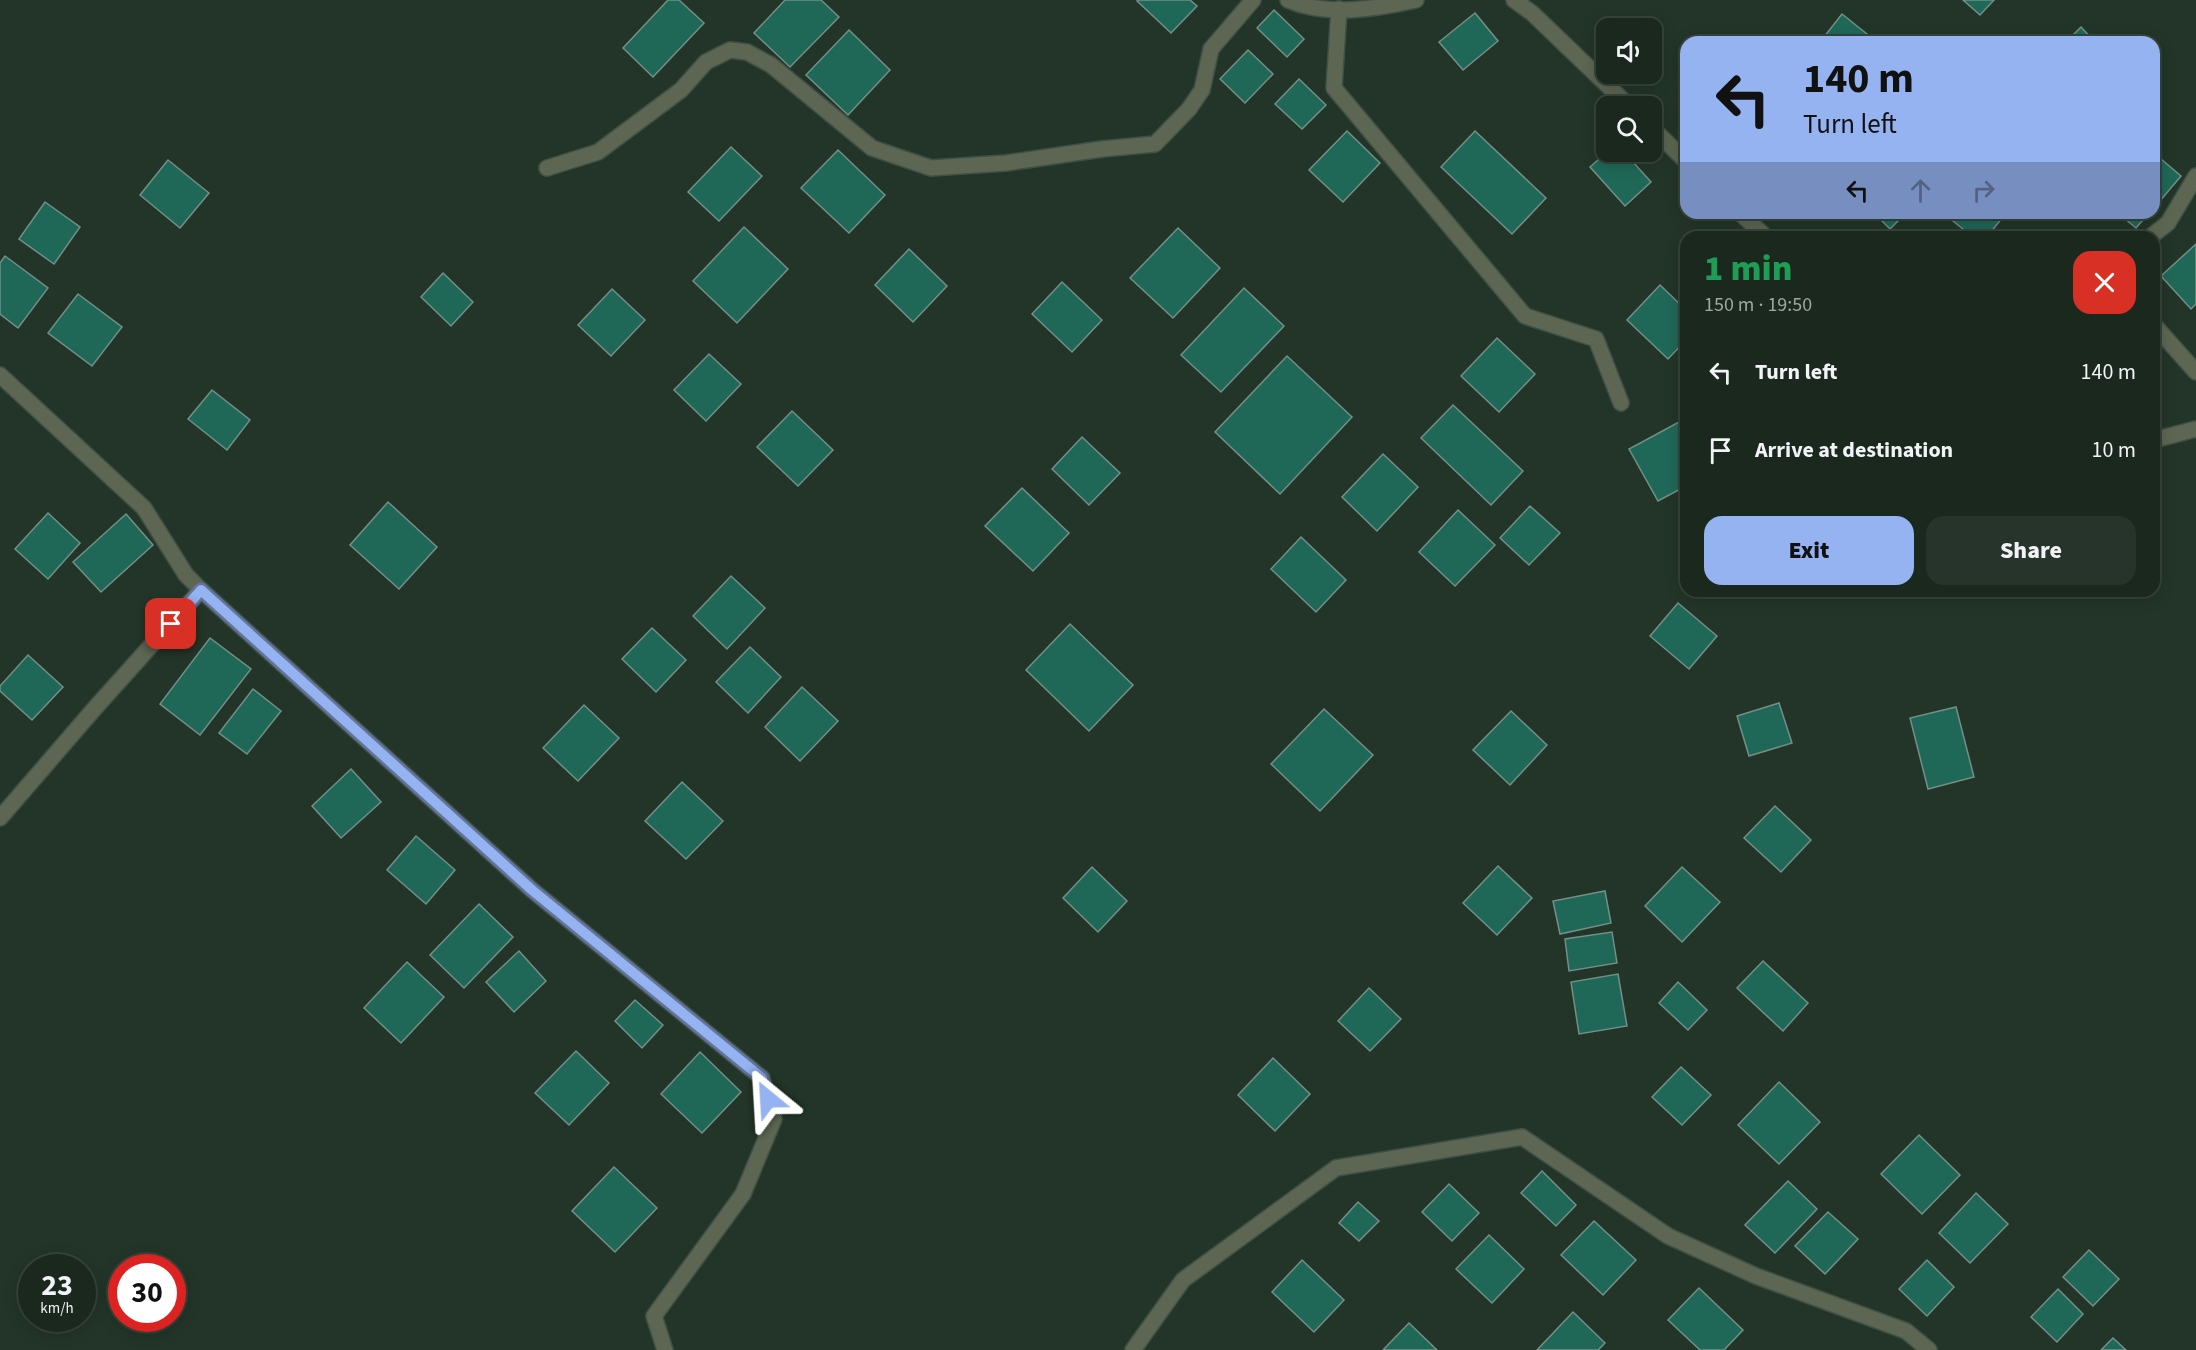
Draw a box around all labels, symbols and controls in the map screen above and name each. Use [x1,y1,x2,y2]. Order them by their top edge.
map controls [1596,18,1662,162]
button: sound [1596,18,1662,84]
text: 140 m [1803,49,1914,109]
icon: left [1704,60,1782,138]
button: search [1596,96,1662,162]
text: Turn left [1803,105,1897,144]
icon: left [1841,174,1874,207]
icon: ahead [1904,174,1937,207]
icon: right [1967,174,2000,207]
text: 1 min [1704,243,1792,294]
button: close [2073,251,2136,314]
text: 150 m · 19:50 [1704,291,1812,319]
icon: left [1704,356,1737,389]
text: Turn left [1755,356,1837,388]
text: 140 m [2081,356,2136,388]
icon: arrive [1704,434,1737,467]
text: Arrive at destination [1755,434,1953,466]
text: 10 m [2091,434,2136,466]
button: Exit [1704,516,1914,585]
button: Share [1926,516,2136,585]
pin [145,598,196,649]
icon: arrive [154,607,187,640]
position arrow [736,1067,800,1131]
speed limit sign: 30 [108,1254,186,1332]
text: 23 [41,1264,73,1307]
text: km/h [40,1298,74,1319]

